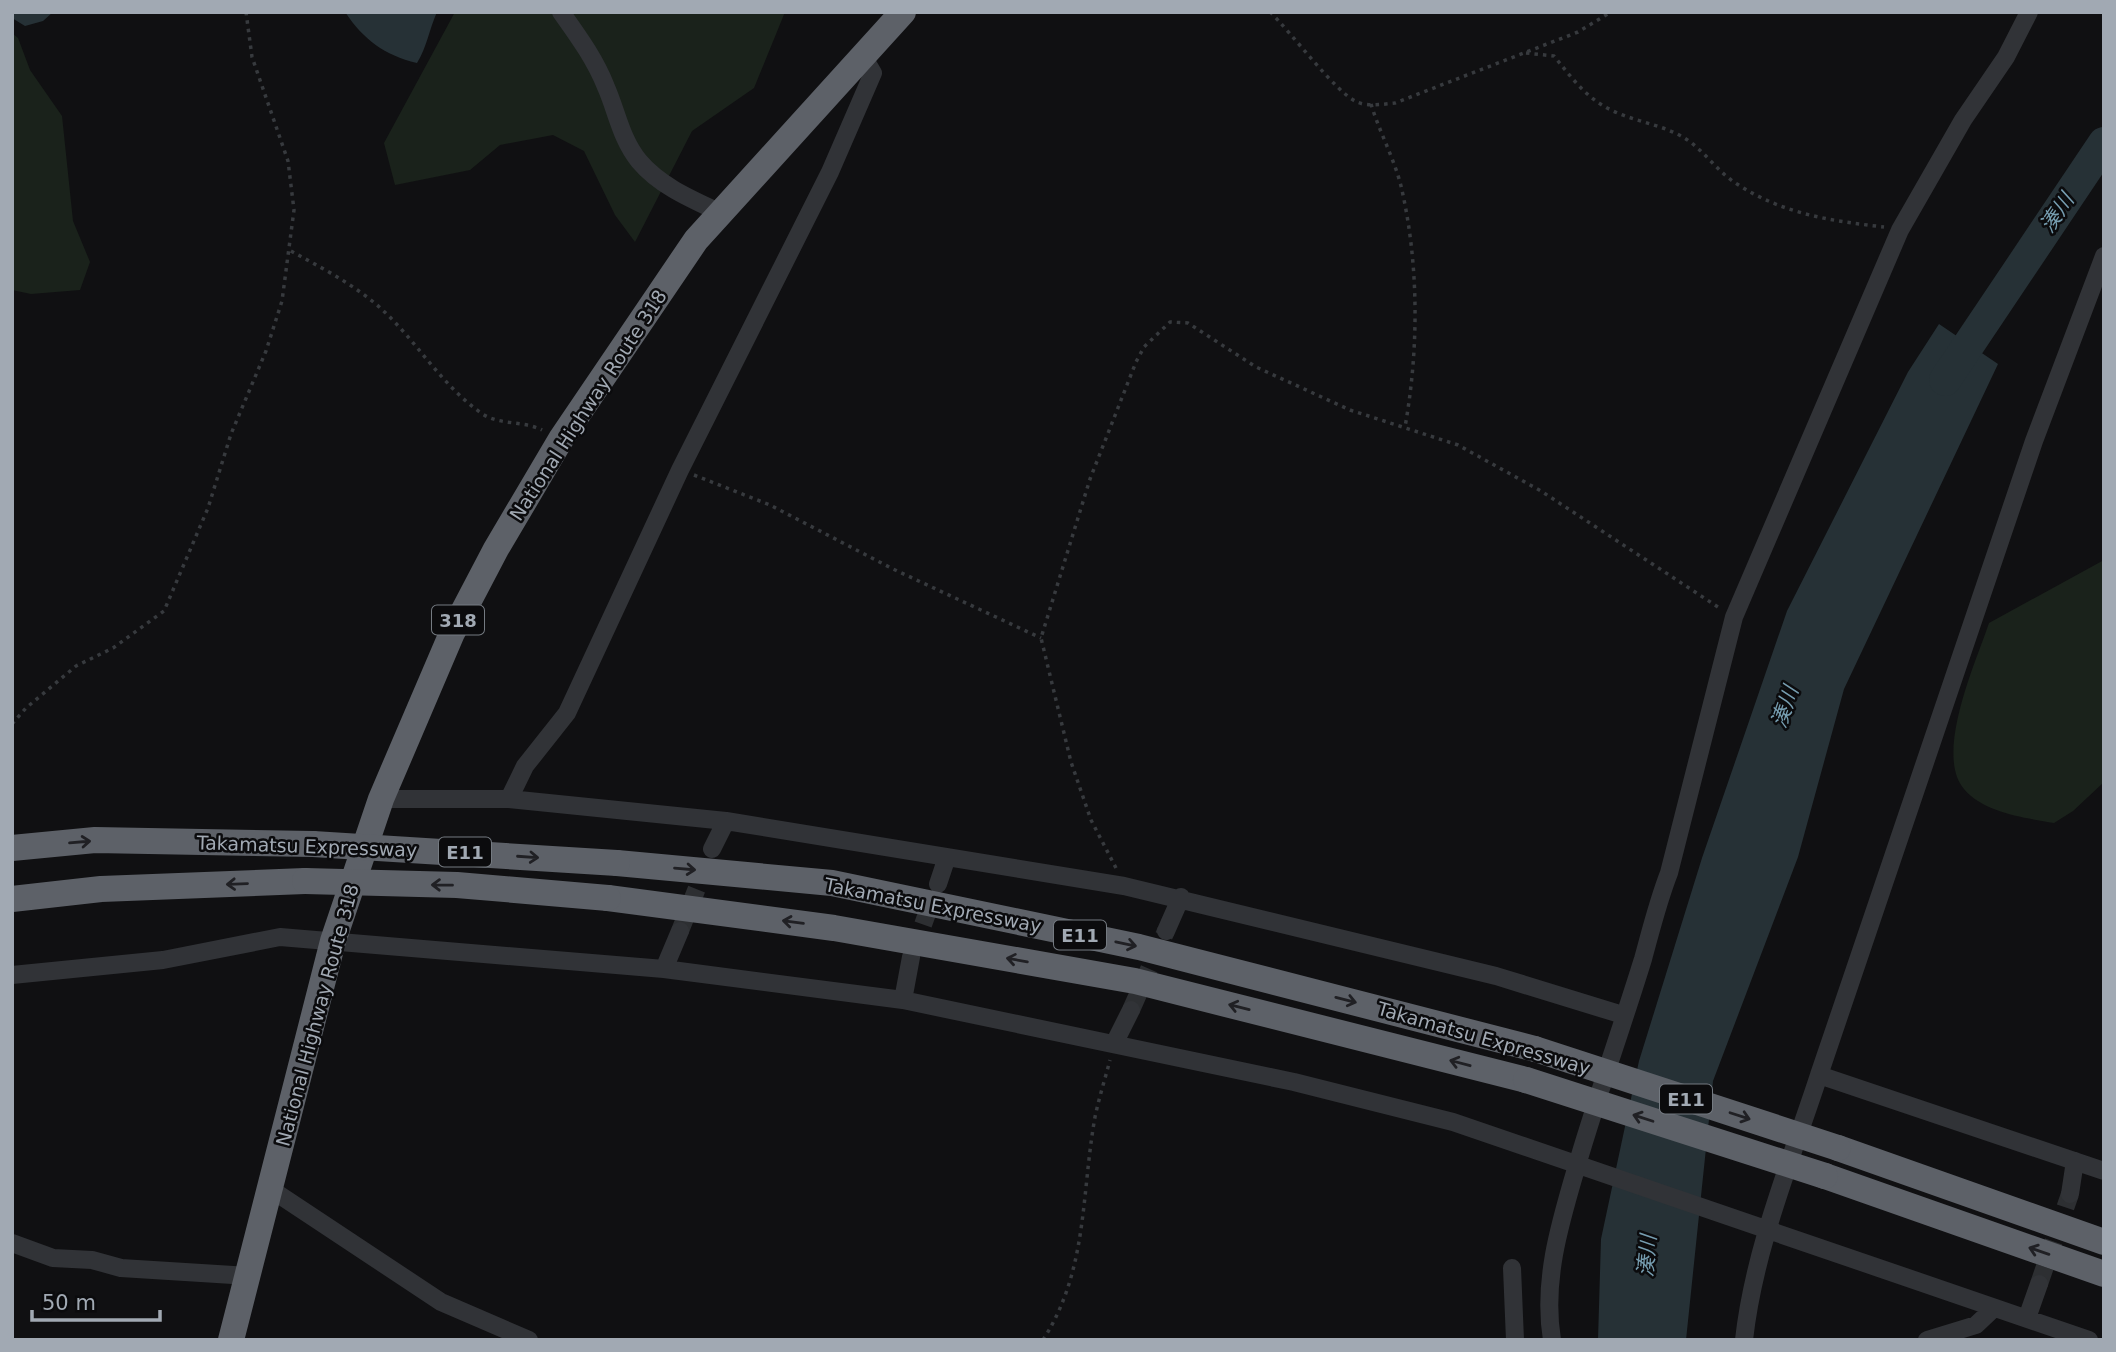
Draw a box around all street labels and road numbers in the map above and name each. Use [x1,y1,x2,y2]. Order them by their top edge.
street label: National Highway Route 318 [505,285,671,525]
road number: 318 [432,606,484,634]
street label: Takamatsu Expressway [195,831,418,861]
road number: E11 [439,838,491,866]
street label: Takamatsu Expressway [822,873,1043,937]
street label: National Highway Route 318 [271,881,363,1149]
road number: E11 [1054,920,1106,950]
street label: Takamatsu Expressway [1374,997,1593,1079]
road number: E11 [1660,1084,1712,1114]

